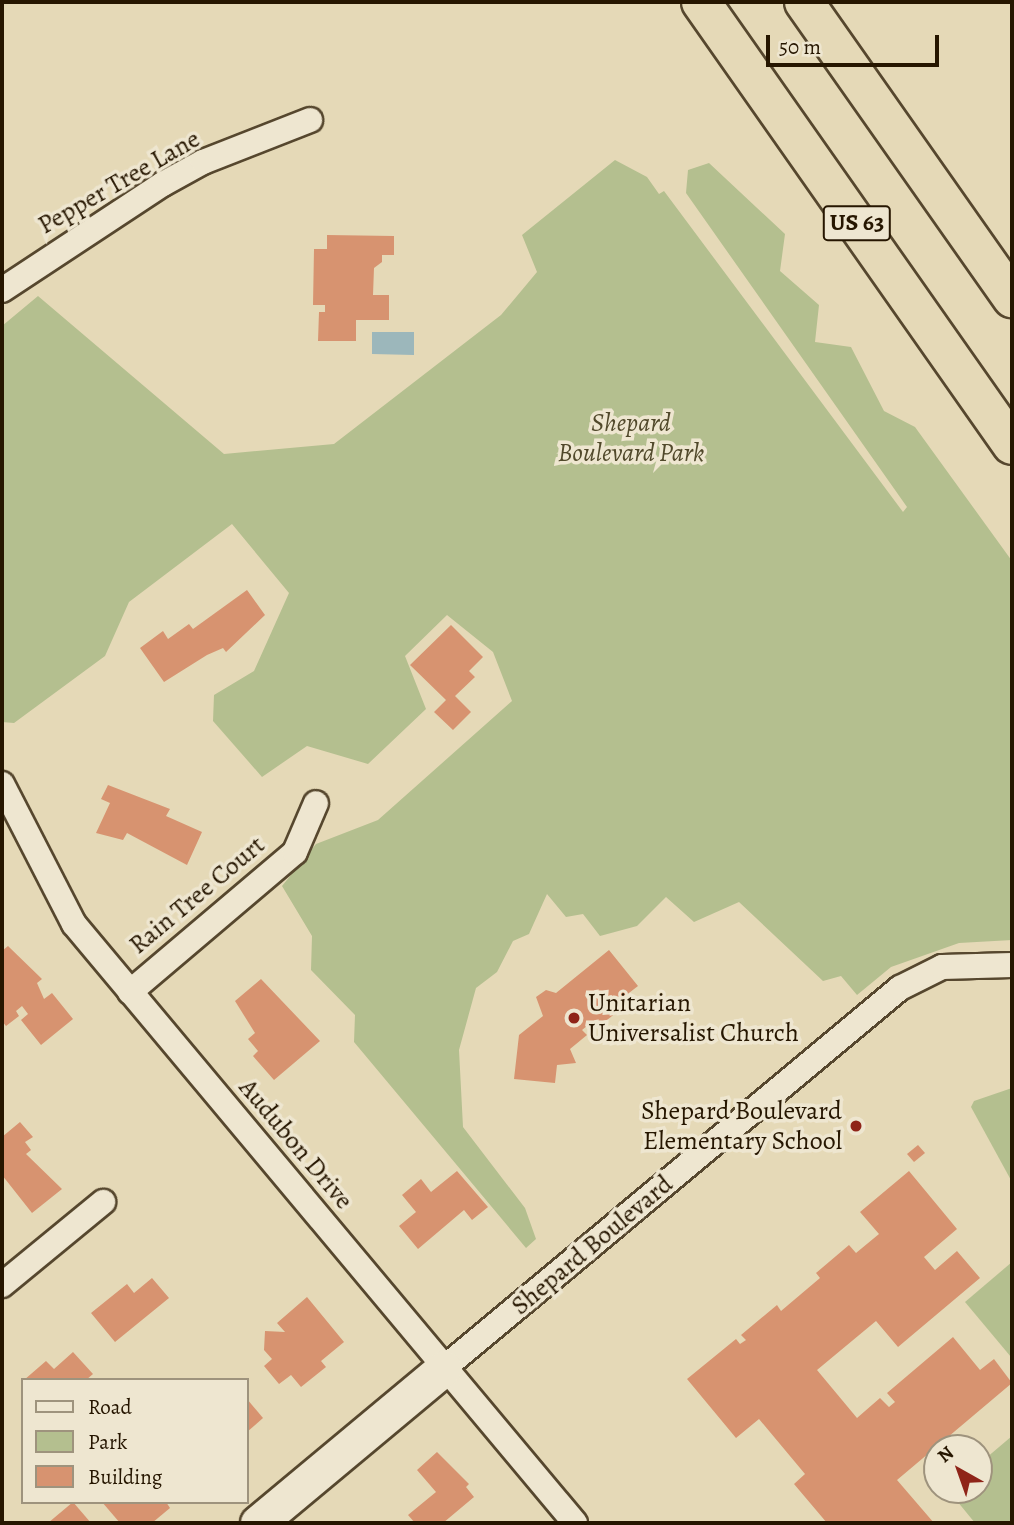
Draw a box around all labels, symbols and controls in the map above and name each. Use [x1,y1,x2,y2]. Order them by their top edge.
scale bar [769,21,942,65]
text: 50 m [779,33,821,61]
street label: Pepper Tree Lane [32,123,206,241]
road number: US 63 [822,202,892,244]
park label: Shepard Boulevard Park [558,407,704,468]
street label: Rain Tree Court [123,829,271,961]
place label: Unitarian Universalist Church [588,987,799,1048]
marker: Unitarian Universalist Church [566,1010,582,1026]
street label: Audubon Drive [232,1072,360,1216]
place label: Shepard Boulevard Elementary School [641,1095,842,1156]
marker: Shepard Boulevard Elementary School [848,1118,864,1134]
street label: Shepard Boulevard [505,1168,679,1322]
legend [21,1378,248,1504]
text: Road [88,1393,132,1421]
text: Park [88,1428,127,1456]
north arrow [923,1434,993,1504]
text: N [932,1440,959,1469]
text: Building [88,1463,162,1491]

